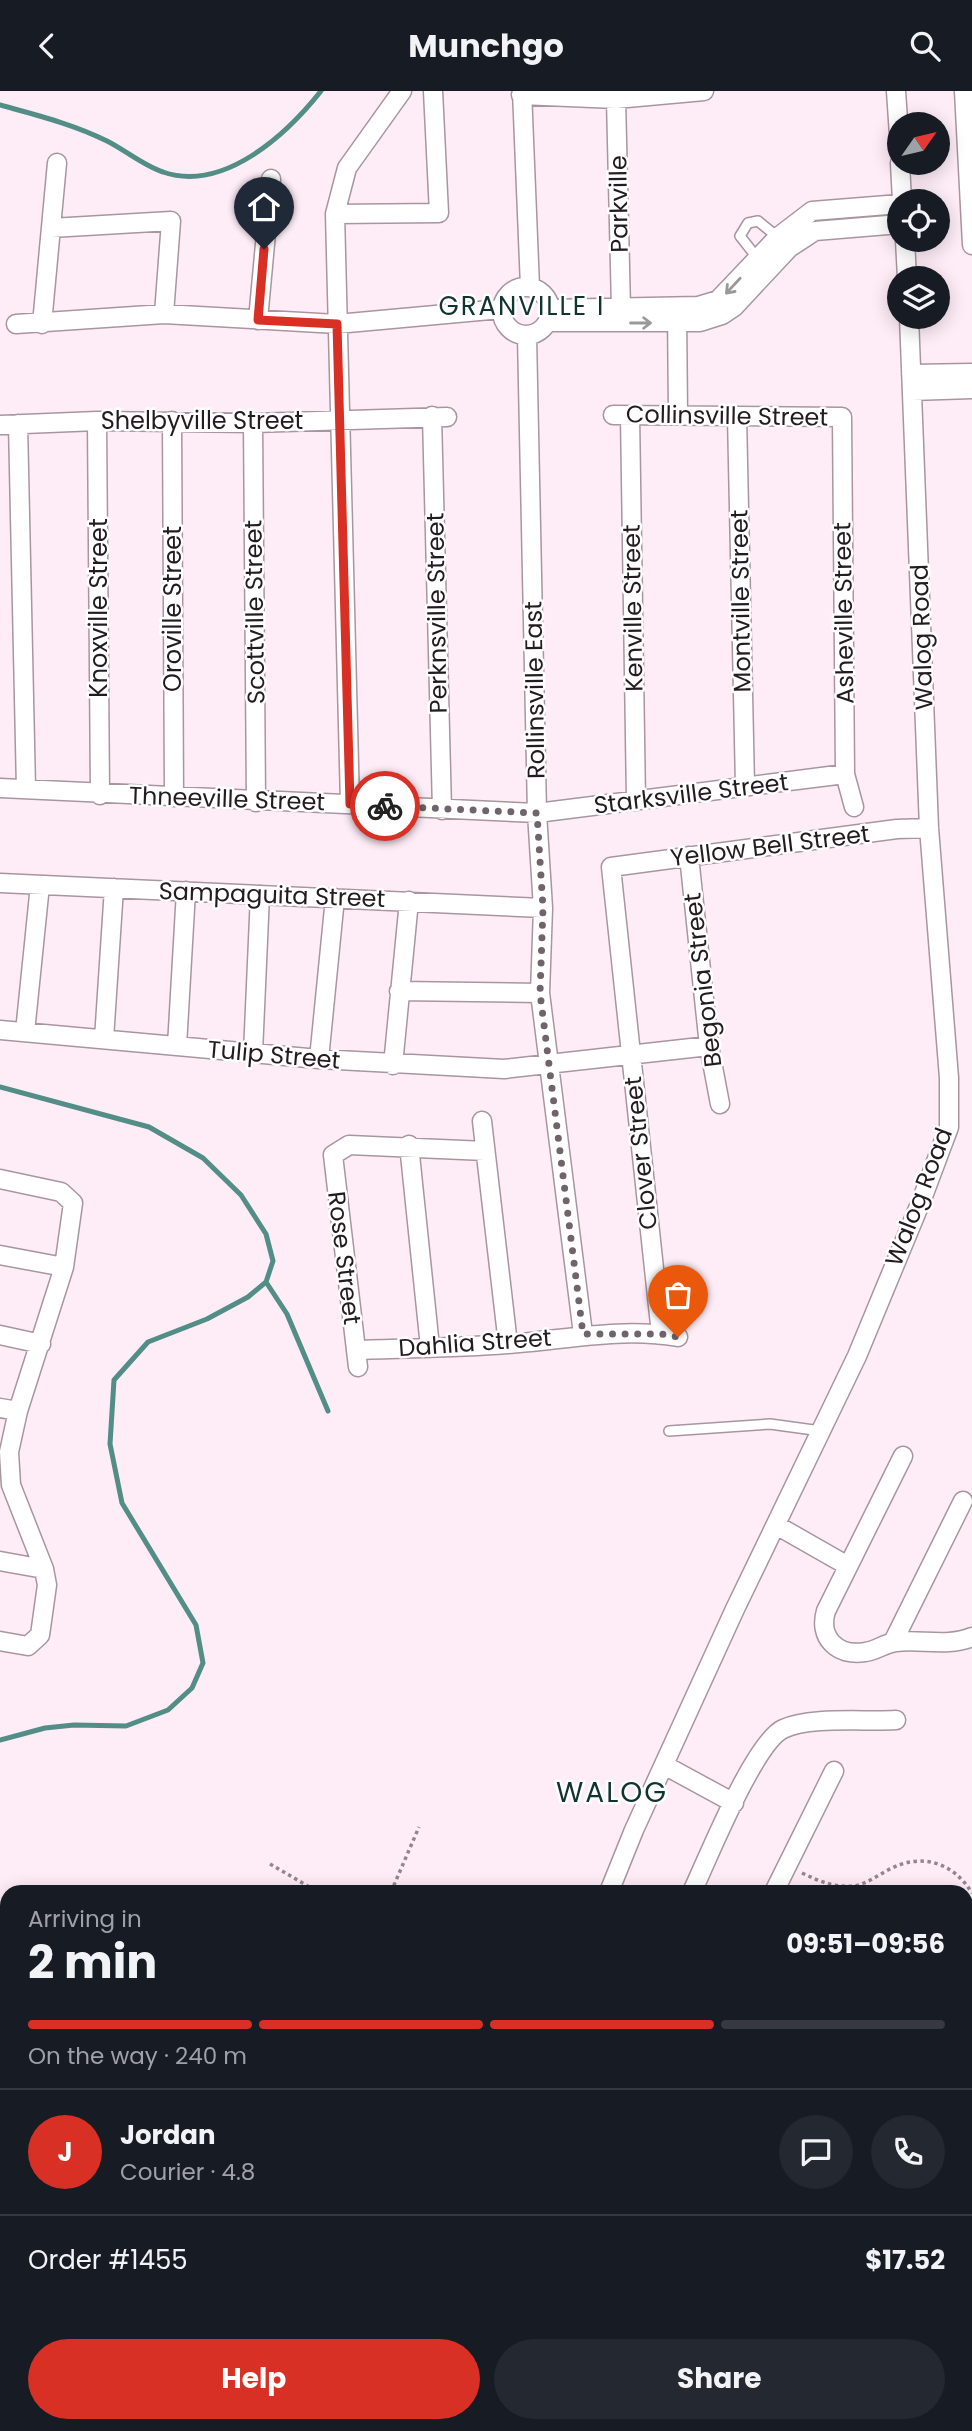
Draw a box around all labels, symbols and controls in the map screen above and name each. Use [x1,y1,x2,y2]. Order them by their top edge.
text: Munchgo [408,23,564,68]
icon: back [28,27,66,65]
icon: search [906,27,944,65]
north arrow [887,112,950,175]
map controls [887,112,950,329]
street label: Parkville [601,155,636,253]
pin [234,177,294,249]
icon: home [245,188,283,226]
button: locate [887,189,950,252]
button: layers [887,266,950,329]
one-way arrow [725,276,742,294]
district label: GRANVILLE I [439,288,605,324]
one-way arrow [629,316,652,330]
street label: Collinsville Street [626,397,828,434]
street label: Shelbyville Street [101,404,303,437]
street label: Montville Street [722,509,759,693]
street label: Perknsville Street [418,512,455,714]
street label: Knoxville Street [82,518,115,698]
street label: Scottville Street [236,520,273,704]
street label: Asheville Street [825,522,862,704]
street label: Kenville Street [615,524,650,692]
street label: Oroville Street [156,526,189,692]
street label: Walog Road [902,564,941,711]
street label: Rollinsville East [516,601,553,779]
street label: Starksville Street [592,765,790,822]
courier [350,771,420,841]
street label: Thneeville Street [128,779,326,818]
icon: bike [366,787,404,825]
street label: Yellow Bell Street [669,817,871,874]
street label: Sampaguita Street [158,874,386,915]
street label: Begonia Street [675,891,730,1069]
street label: Tulip Street [206,1032,342,1077]
street label: Clover Street [616,1075,665,1231]
street label: Walog Road [877,1123,960,1271]
street label: Rose Street [320,1189,369,1326]
pin [648,1265,708,1337]
icon: bag [659,1276,697,1314]
street label: Dahlia Street [397,1321,553,1364]
district label: WALOG [556,1773,668,1812]
text: Arriving in [28,1903,142,1935]
text: 09:51–09:56 [786,1926,945,1962]
text: 2 min [28,1930,157,1994]
text: On the way · 240 m [28,2040,247,2072]
button: chat [779,2115,853,2189]
button: phone [871,2115,945,2189]
text: Jordan [120,2117,216,2153]
text: J [57,2134,73,2170]
text: Courier · 4.8 [120,2156,255,2188]
text: Order #1455 [28,2242,188,2278]
text: $17.52 [865,2242,945,2278]
button: Help [28,2339,480,2419]
button: Share [494,2339,945,2419]

